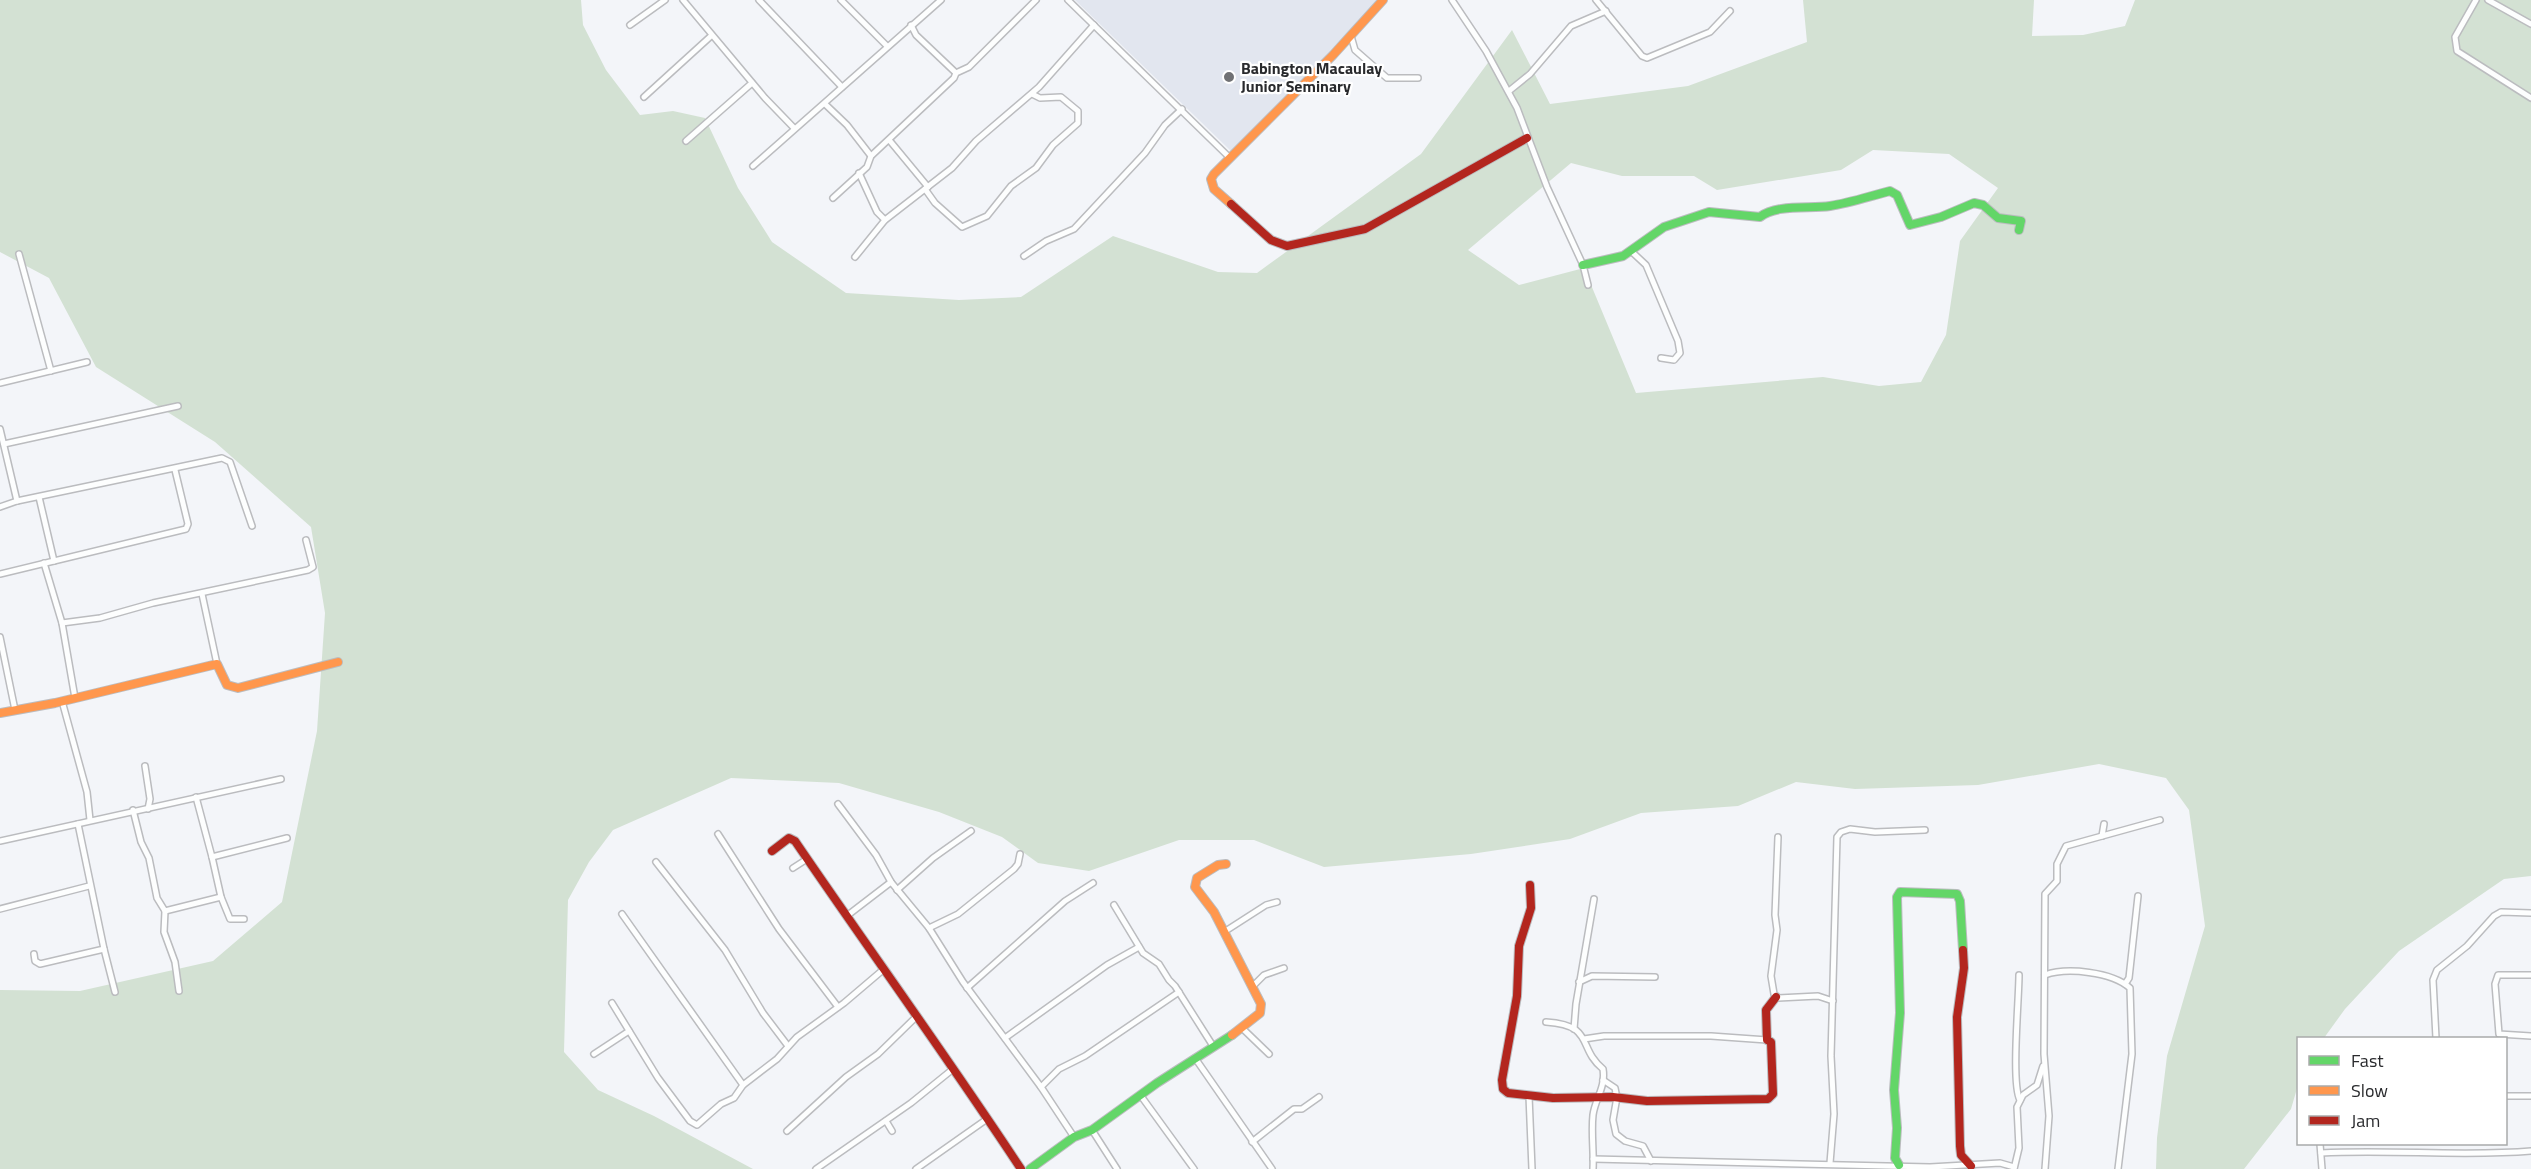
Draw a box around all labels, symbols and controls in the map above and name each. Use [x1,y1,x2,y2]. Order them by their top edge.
place label: Babington Macaulay Junior Seminary [1241,56,1382,98]
marker: Babington Macaulay Junior Seminary [1222,70,1236,84]
legend [2297,1037,2507,1145]
text: Fast [2351,1047,2384,1074]
text: Slow [2351,1077,2388,1104]
text: Jam [2351,1107,2380,1134]

